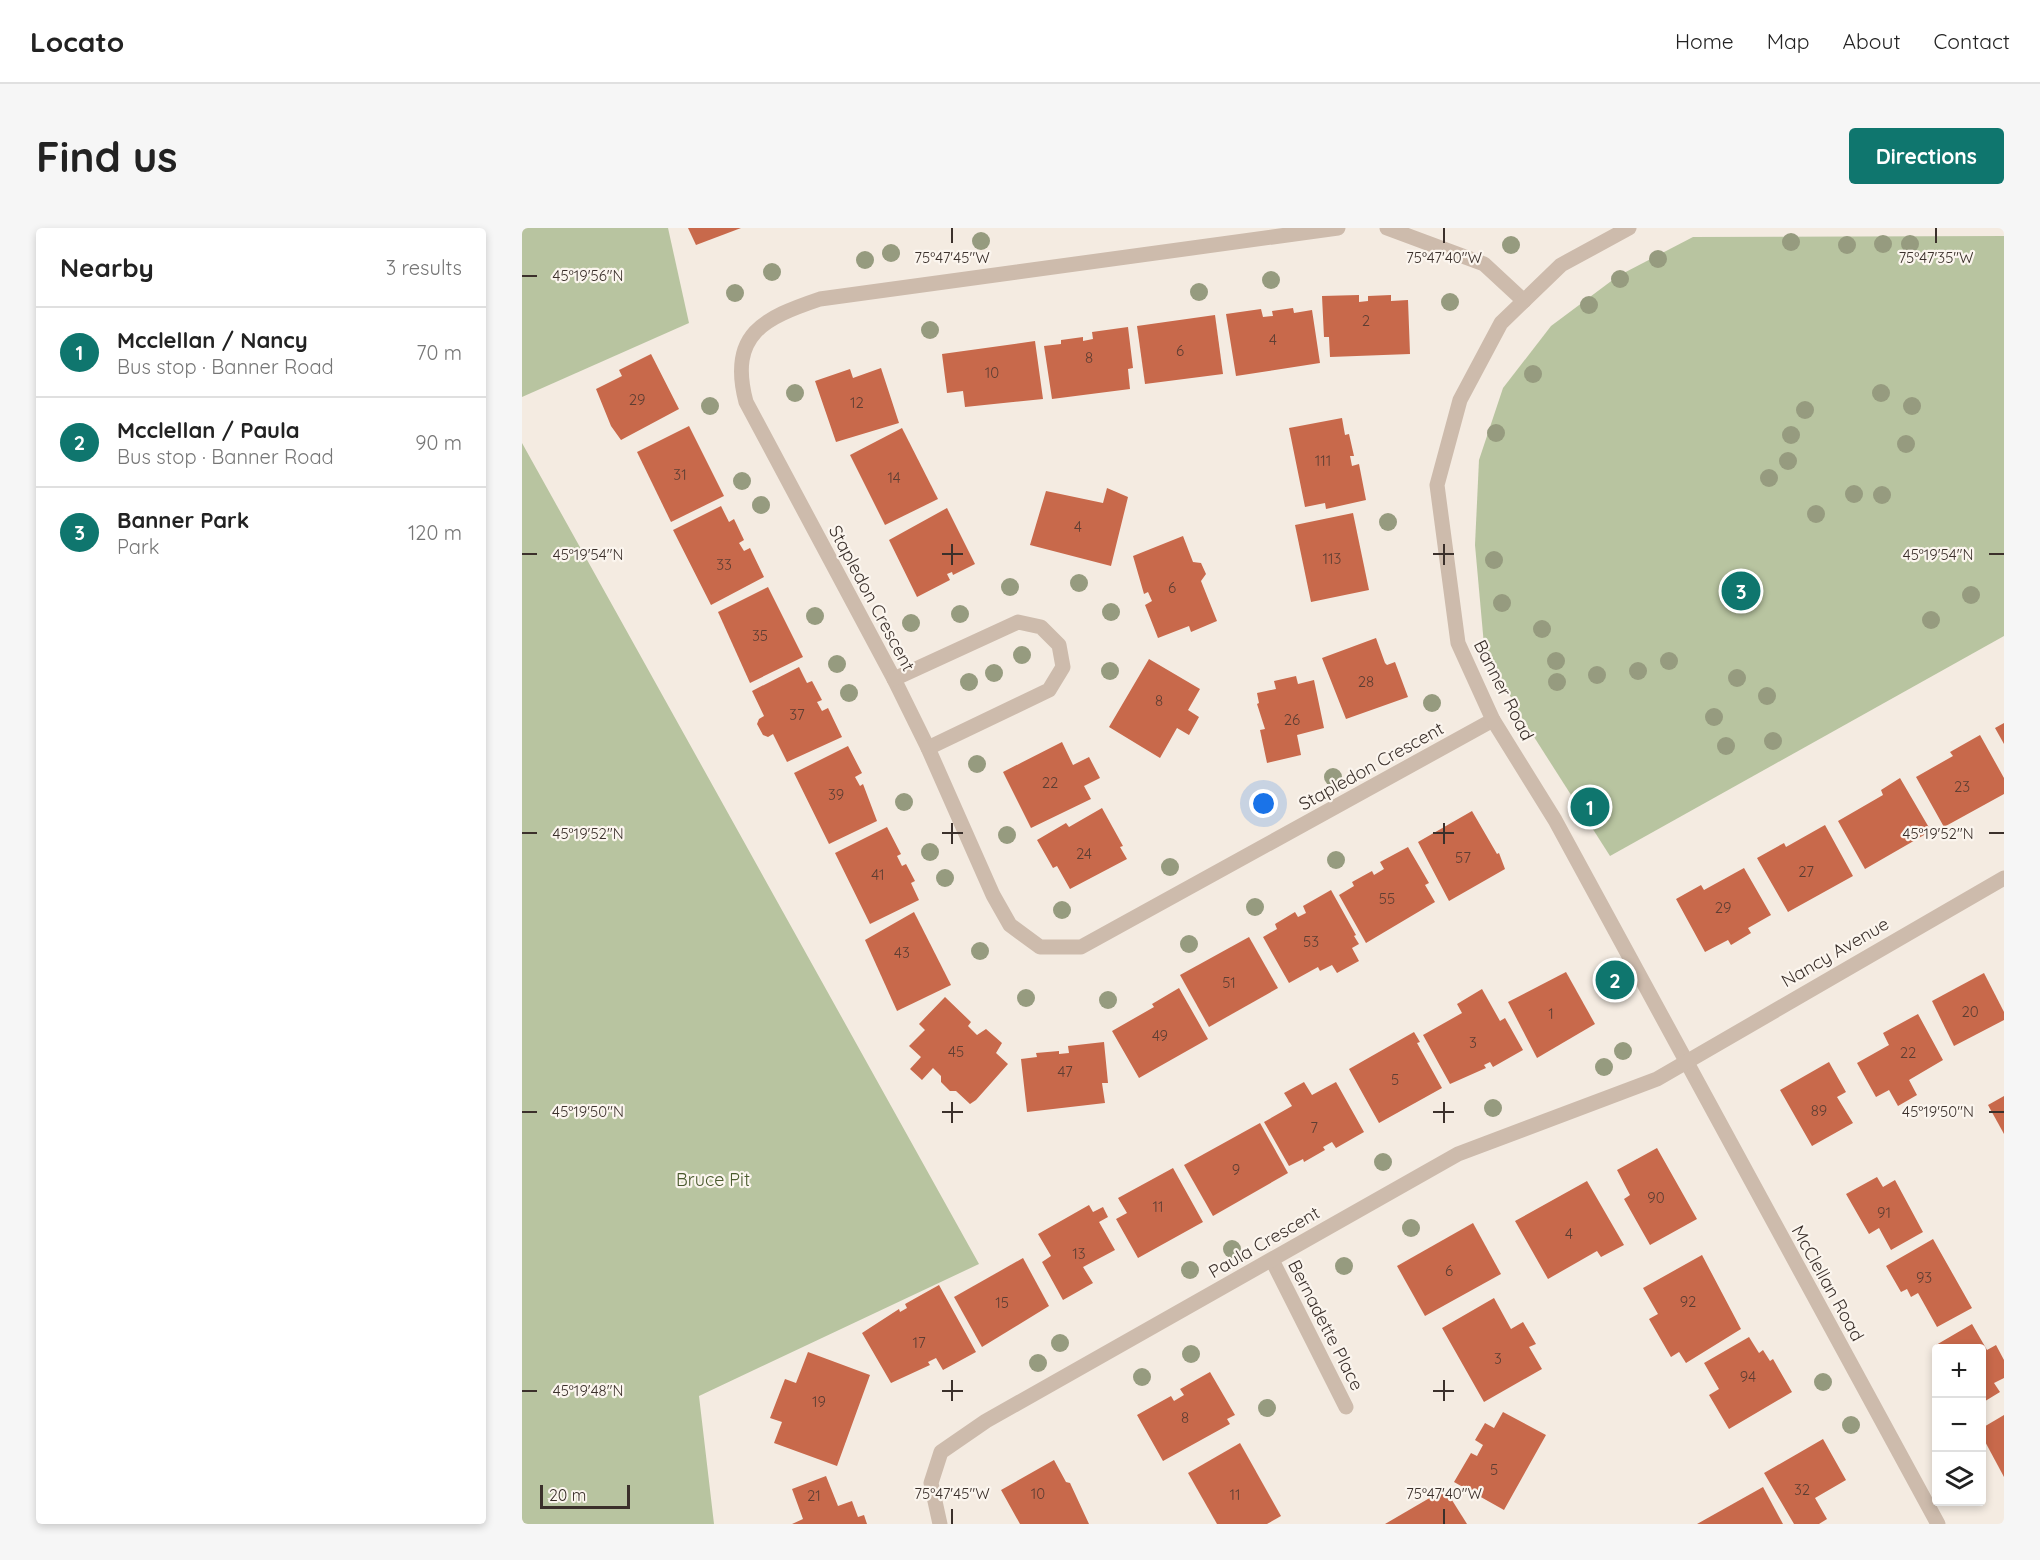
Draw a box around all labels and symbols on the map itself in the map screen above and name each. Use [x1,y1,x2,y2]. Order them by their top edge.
text: 75°47'45"W [914,248,990,267]
text: 75°47'40"W [1406,248,1482,267]
text: 75°47'35"W [1898,248,1974,267]
text: 45°19'56"N [553,266,623,285]
house number: 2 [1362,311,1370,330]
house number: 4 [1269,330,1277,349]
house number: 6 [1176,341,1184,360]
house number: 8 [1085,348,1093,367]
house number: 10 [985,363,999,382]
house number: 29 [629,390,645,409]
house number: 12 [850,393,864,412]
house number: 111 [1315,451,1331,470]
house number: 31 [673,465,687,484]
house number: 14 [887,468,901,487]
house number: 4 [1074,517,1082,536]
street label: Stapledon Crescent [824,521,920,675]
text: 45°19'54"N [553,545,623,564]
text: 45°19'54"N [1903,545,1973,564]
house number: 113 [1323,549,1342,568]
house number: 33 [716,555,732,574]
pin: 3 [1722,568,1760,614]
house number: 6 [1168,578,1176,597]
house number: 35 [752,626,768,645]
street label: Banner Road [1469,636,1539,744]
house number: 28 [1358,672,1374,691]
house number: 8 [1155,691,1163,710]
house number: 37 [789,705,805,724]
house number: 26 [1284,710,1300,729]
street label: Stapledon Crescent [1295,717,1447,815]
house number: 22 [1042,773,1058,792]
house number: 23 [1954,777,1970,796]
pin: 1 [1570,784,1610,830]
house number: 39 [828,785,844,804]
your location [1249,789,1278,818]
text: 45°19'52"N [552,824,624,843]
text: 45°19'52"N [1902,824,1974,843]
house number: 24 [1076,844,1092,863]
house number: 57 [1455,848,1471,867]
house number: 27 [1798,862,1814,881]
house number: 41 [871,865,885,884]
house number: 55 [1379,889,1395,908]
house number: 29 [1715,898,1731,917]
street label: Nancy Avenue [1777,912,1893,992]
house number: 53 [1303,932,1319,951]
house number: 43 [894,943,910,962]
pin: 2 [1596,958,1634,1002]
house number: 51 [1222,973,1236,992]
house number: 20 [1961,1002,1979,1021]
house number: 1 [1548,1004,1554,1023]
house number: 49 [1152,1026,1168,1045]
house number: 3 [1469,1033,1477,1052]
house number: 45 [948,1042,964,1061]
house number: 22 [1900,1043,1916,1062]
house number: 47 [1057,1062,1073,1081]
house number: 5 [1391,1070,1399,1089]
house number: 89 [1811,1101,1827,1120]
text: 45°19'50"N [552,1102,624,1121]
text: 45°19'50"N [1902,1102,1974,1121]
house number: 7 [1310,1118,1318,1137]
house number: 9 [1232,1160,1240,1179]
park label: Bruce Pit [676,1168,750,1191]
house number: 90 [1647,1188,1665,1207]
house number: 11 [1152,1197,1164,1216]
street label: Paula Crescent [1204,1201,1324,1283]
house number: 91 [1877,1203,1891,1222]
street label: McClellan Road [1787,1221,1869,1345]
house number: 4 [1565,1224,1573,1243]
house number: 13 [1072,1244,1086,1263]
street label: Bernadette Place [1283,1256,1369,1394]
house number: 6 [1445,1261,1453,1280]
house number: 93 [1916,1268,1932,1287]
house number: 92 [1680,1292,1696,1311]
house number: 15 [995,1293,1009,1312]
house number: 17 [912,1333,926,1352]
house number: 3 [1494,1349,1502,1368]
house number: 94 [1740,1367,1756,1386]
text: 45°19'48"N [553,1381,623,1400]
house number: 19 [812,1392,826,1411]
house number: 8 [1181,1408,1189,1427]
house number: 5 [1490,1460,1498,1479]
house number: 32 [1794,1480,1810,1499]
scale bar [540,1482,630,1510]
text: 75°47'45"W [914,1484,990,1503]
house number: 10 [1031,1484,1045,1503]
text: 75°47'40"W [1406,1484,1482,1503]
house number: 11 [1229,1485,1241,1504]
house number: 21 [807,1486,821,1505]

